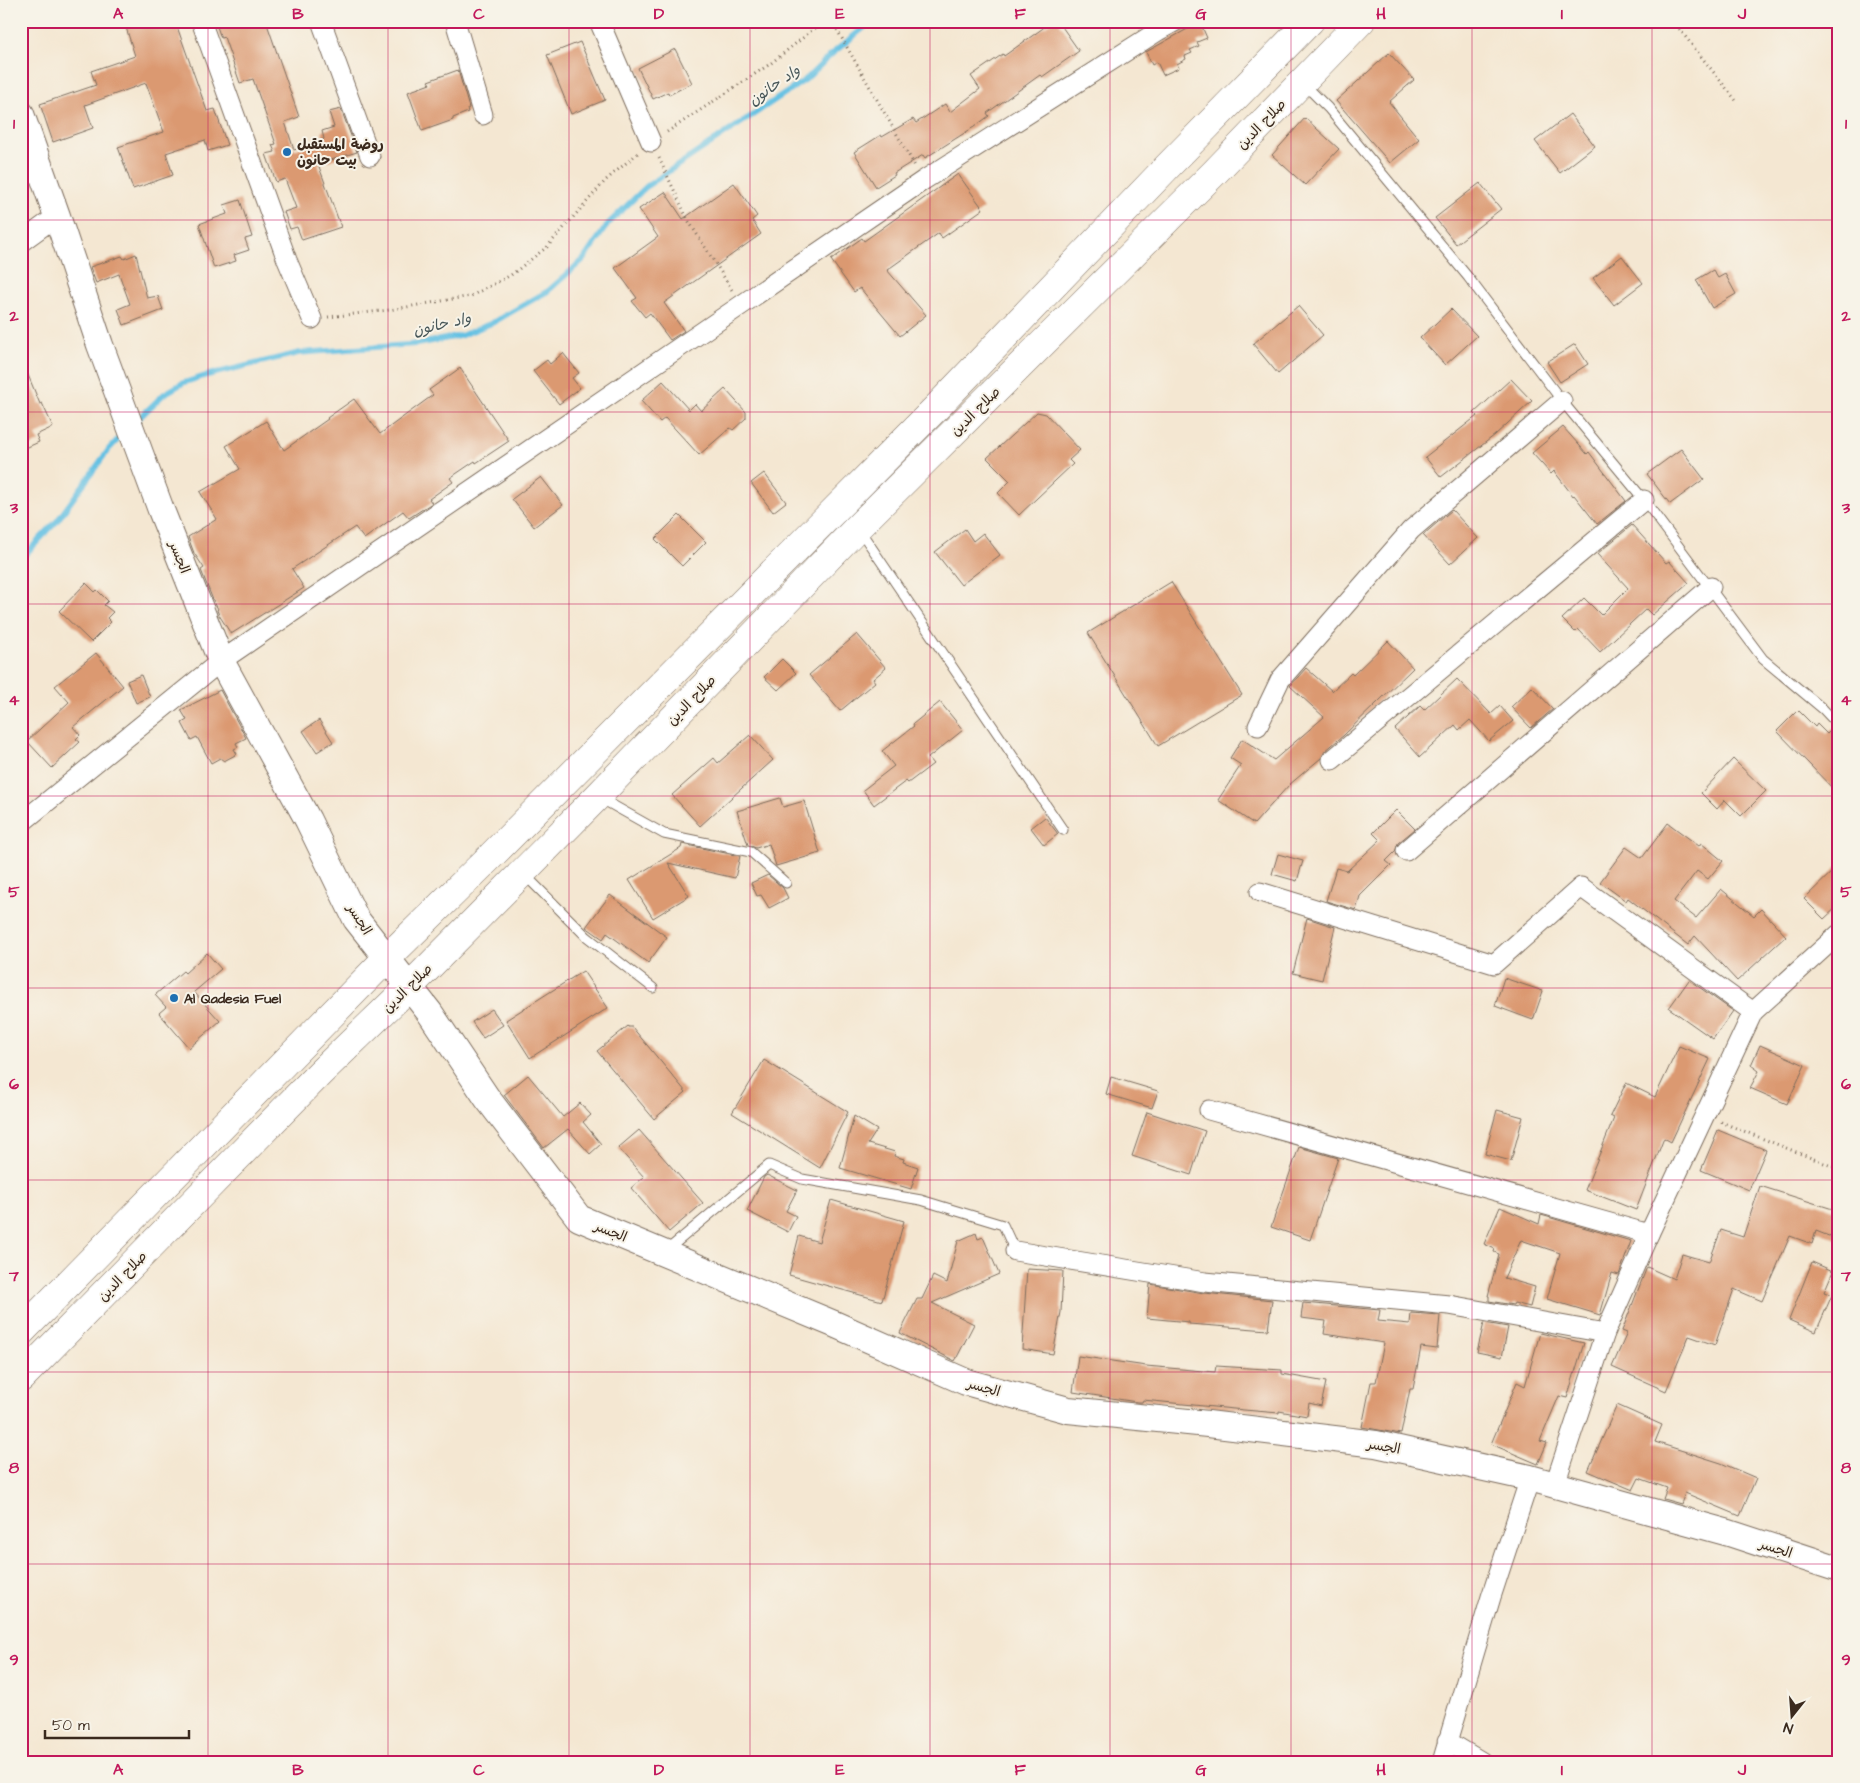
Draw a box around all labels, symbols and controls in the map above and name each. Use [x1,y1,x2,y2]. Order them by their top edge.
text: A [113,3,124,25]
text: B [292,3,304,25]
text: C [473,3,485,25]
text: D [654,3,665,25]
text: E [835,3,845,25]
text: F [1014,3,1026,25]
text: G [1195,3,1207,25]
text: H [1376,3,1386,25]
text: I [1561,3,1563,25]
text: J [1737,3,1747,25]
water label: واد حانون [744,60,804,111]
street label: صلاح الدين [1233,95,1291,154]
text: 1 [13,113,16,135]
text: 1 [1845,113,1848,135]
place label: روضة المستقبل بيت حانون [297,135,384,171]
marker: روضة المستقبل بيت حانون [281,146,293,158]
text: 2 [8,305,19,327]
text: 2 [1840,305,1851,327]
water label: واد حانون [411,308,473,341]
street label: صلاح الدين [946,382,1005,441]
text: 3 [9,497,19,519]
text: 3 [1841,497,1851,519]
street label: الجسر [163,537,195,577]
street label: صلاح الدين [663,671,721,730]
text: 4 [9,689,20,711]
text: 4 [1841,689,1852,711]
text: 5 [8,881,20,903]
text: 5 [1840,881,1852,903]
street label: الجسر [341,899,377,939]
street label: صلاح الدين [378,959,437,1018]
place label: Al Qadesia Fuel [184,989,282,1009]
marker: Al Qadesia Fuel [168,992,180,1004]
text: 6 [9,1073,19,1095]
text: 6 [1841,1073,1851,1095]
street label: الجسر [590,1216,630,1248]
street label: صلاح الدين [94,1247,152,1306]
text: 7 [8,1265,19,1287]
text: 7 [1840,1265,1851,1287]
street label: الجسر [964,1373,1003,1402]
street label: الجسر [1365,1434,1402,1460]
text: 8 [9,1457,20,1479]
text: 8 [1841,1457,1852,1479]
street label: الجسر [1756,1534,1795,1564]
text: 9 [9,1649,19,1671]
text: 9 [1841,1649,1851,1671]
north arrow [1768,1690,1818,1740]
scale bar [45,1708,189,1740]
text: 50 m [52,1715,90,1736]
text: N [1781,1717,1796,1738]
text: A [113,1759,124,1781]
text: B [292,1759,304,1781]
text: C [473,1759,485,1781]
text: D [654,1759,665,1781]
text: E [835,1759,845,1781]
text: F [1014,1759,1026,1781]
text: G [1195,1759,1207,1781]
text: H [1376,1759,1386,1781]
text: I [1561,1759,1563,1781]
text: J [1737,1759,1747,1781]

